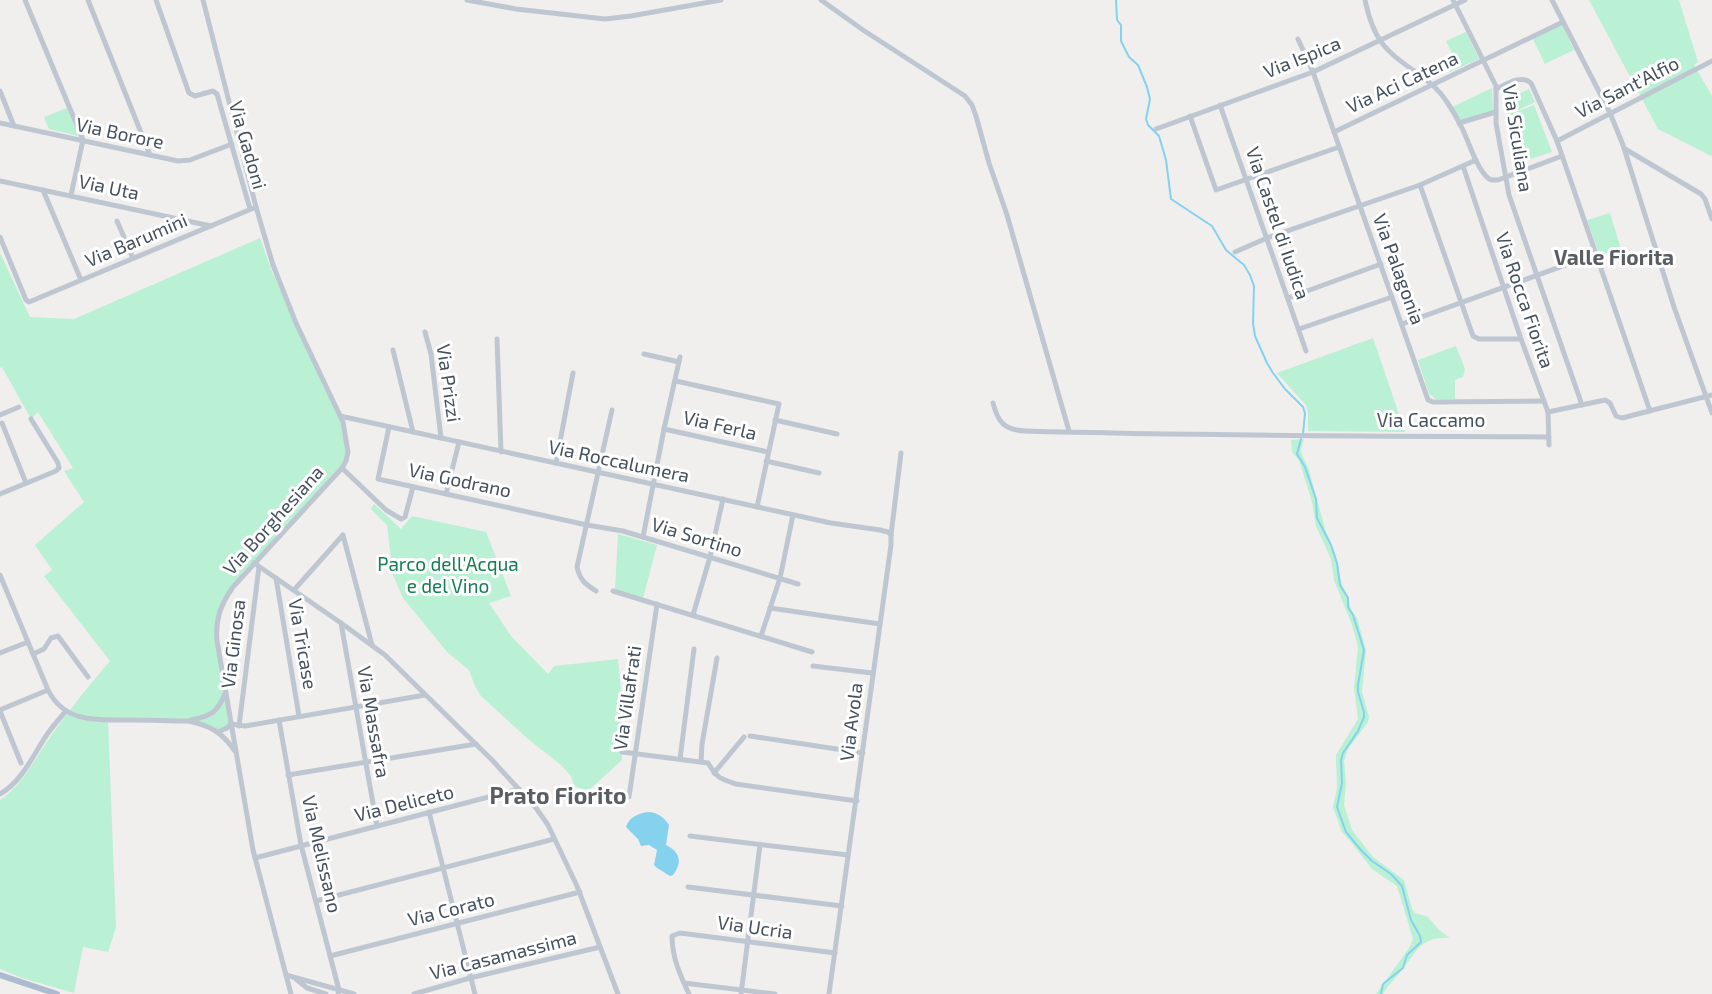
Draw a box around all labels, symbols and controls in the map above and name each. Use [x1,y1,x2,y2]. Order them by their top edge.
street label: Via Ispica [1260,31,1344,82]
street label: Via Aci Catena [1342,46,1461,117]
street label: Via Sant'Alfio [1571,51,1682,123]
street label: Via Siculiana [1499,82,1538,193]
street label: Via Gadoni [225,98,272,192]
street label: Via Borore [74,112,166,153]
street label: Via Castel di Iudica [1242,144,1315,302]
street label: Via Uta [77,169,141,204]
street label: Via Barumini [81,208,190,271]
street label: Via Palagonia [1369,210,1430,327]
street label: Via Rocca Fiorita [1491,229,1560,371]
district label: Valle Fiorita [1554,244,1674,269]
street label: Via Prizzi [433,342,466,423]
street label: Via Ferla [681,405,759,444]
street label: Via Caccamo [1377,408,1485,431]
street label: Via Roccalumera [546,434,692,487]
street label: Via Godrano [407,457,514,502]
street label: Via Borghesiana [218,460,328,579]
street label: Via Sortino [649,512,745,561]
park label: Parco dell'Acqua e del Vino [377,552,519,597]
street label: Via Tricase [284,597,323,691]
street label: Via Ginosa [216,598,249,690]
street label: Via Villafrati [608,644,645,752]
street label: Via Massafra [353,664,396,780]
street label: Via Avola [834,681,867,762]
street label: Via Deliceto [352,779,456,826]
district label: Prato Fiorito [490,781,626,809]
street label: Via Melissano [298,793,347,915]
street label: Via Corato [405,887,497,930]
street label: Via Ucria [716,910,794,943]
street label: Via Casamassima [427,925,579,984]

